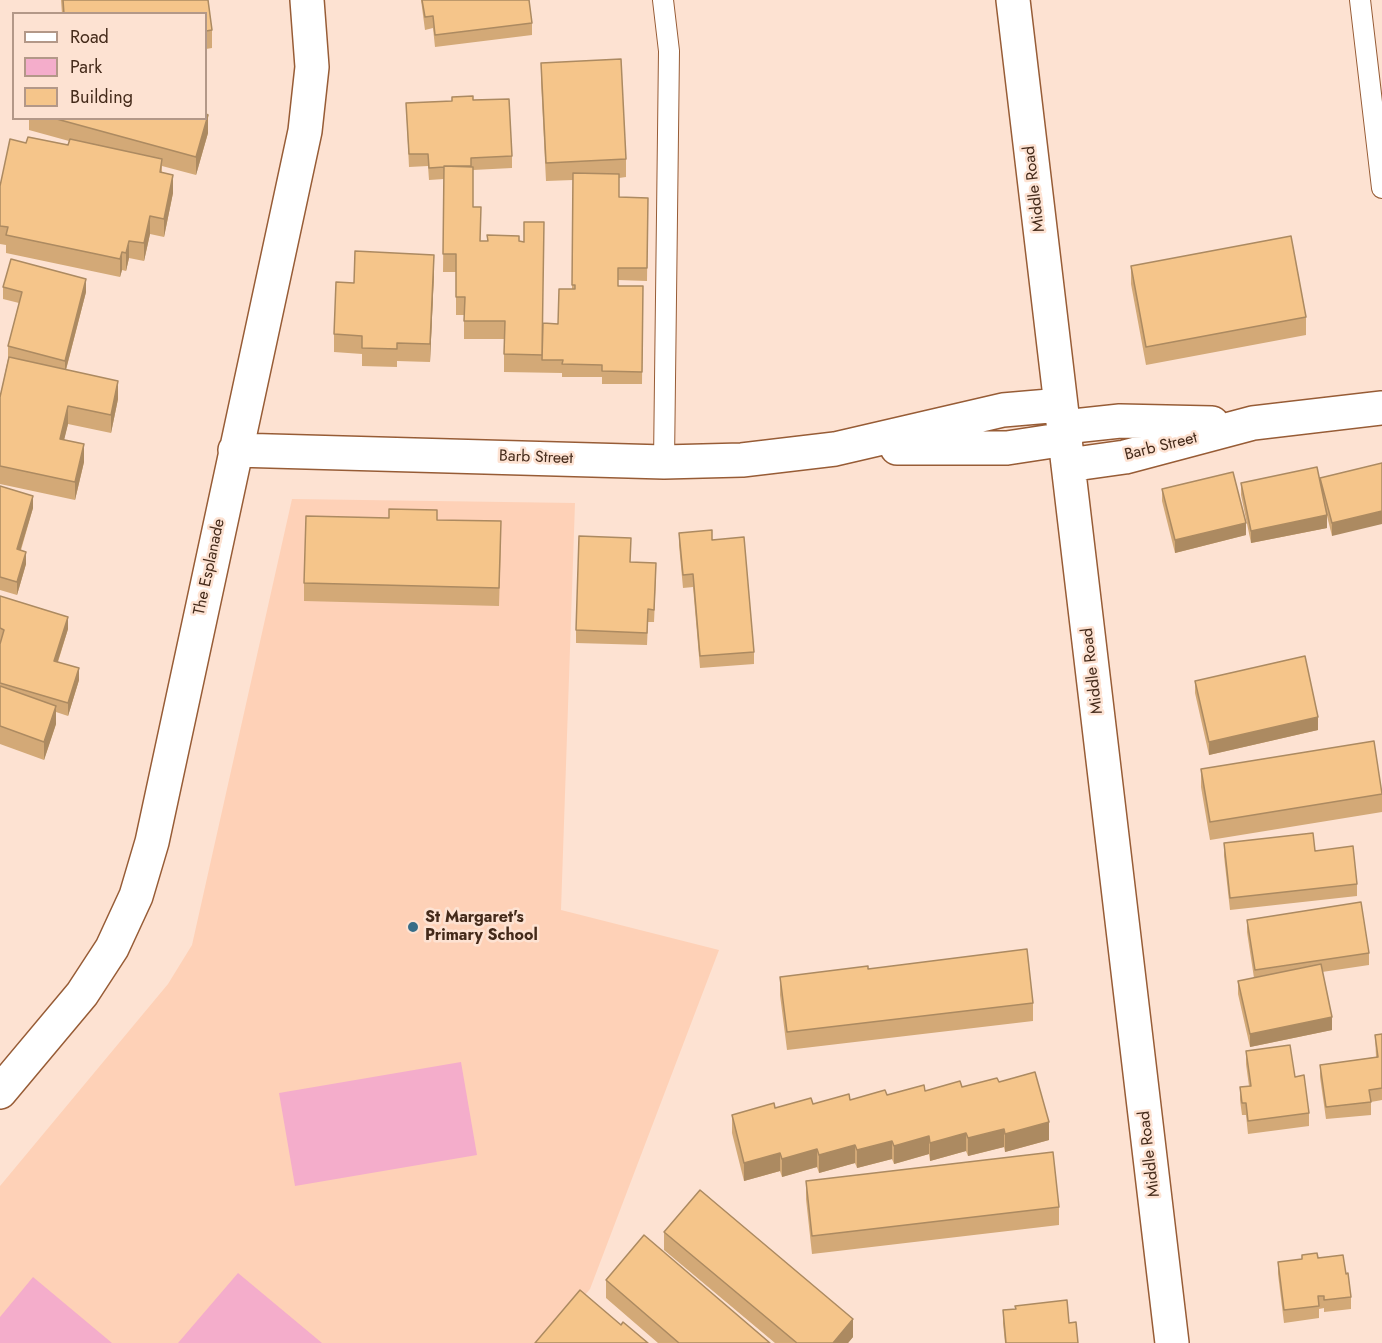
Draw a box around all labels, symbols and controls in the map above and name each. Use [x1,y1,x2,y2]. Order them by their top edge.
legend [12,12,207,120]
text: Road [70,24,109,50]
text: Park [70,54,102,80]
text: Building [70,84,133,110]
street label: Middle Road [1020,145,1050,233]
street label: Barb Street [1123,429,1199,465]
street label: Barb Street [499,447,573,469]
street label: The Esplanade [190,517,230,617]
street label: Middle Road [1078,627,1108,715]
place label: St Margaret's Primary School [425,908,538,946]
marker: St Margaret's Primary School [406,920,420,934]
street label: Middle Road [1135,1110,1165,1198]

